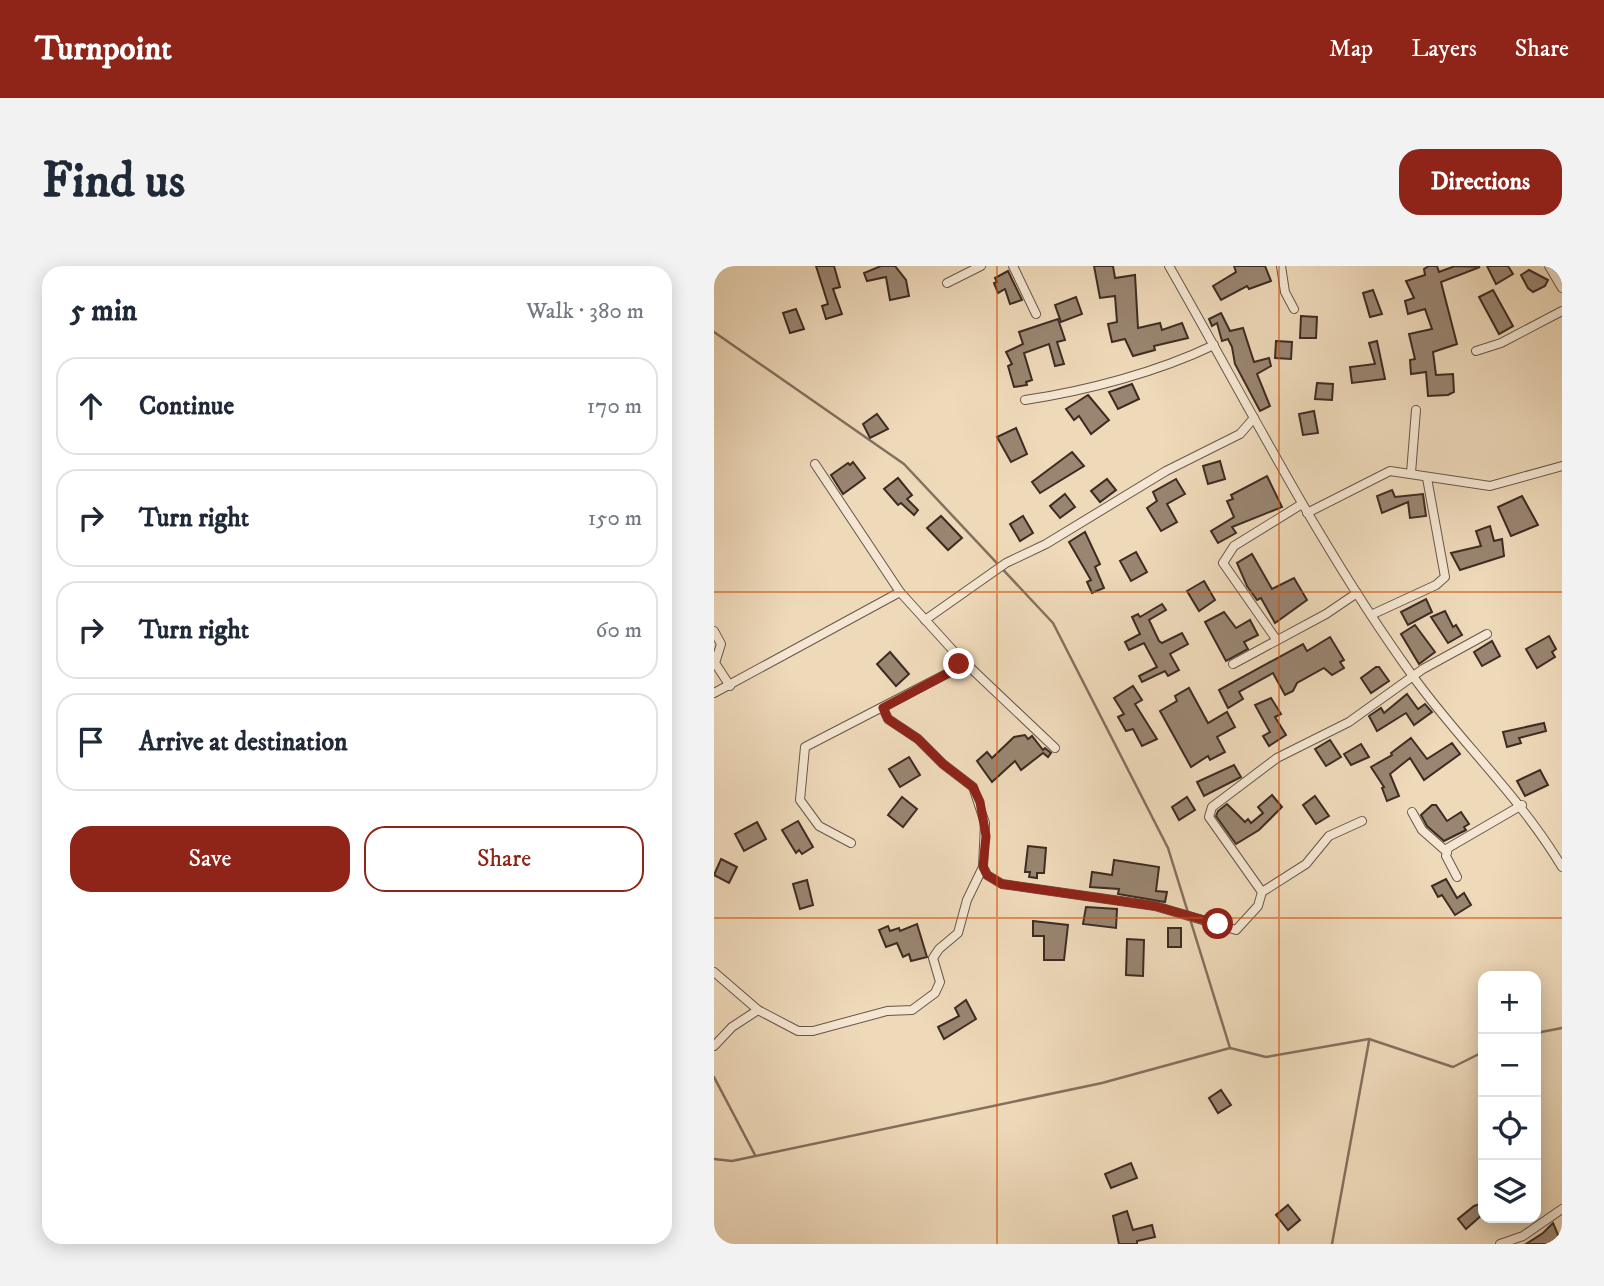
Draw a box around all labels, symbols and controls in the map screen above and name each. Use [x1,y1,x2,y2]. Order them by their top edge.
text: Turnpoint [35,29,172,70]
text: Map [1329,34,1373,64]
text: Layers [1411,34,1477,64]
text: Share [1515,34,1569,64]
button: Directions [1399,149,1562,215]
text: Find us [42,151,185,213]
text: 5 min [70,293,137,330]
text: Walk · 380 m [526,297,644,326]
icon: ahead [72,387,110,425]
text: Continue [139,390,234,423]
text: 170 m [587,392,642,421]
icon: right [72,499,110,537]
text: Turn right [139,502,249,535]
text: 150 m [588,504,642,533]
icon: right [72,611,110,649]
text: Turn right [139,614,249,647]
text: 60 m [595,616,642,645]
route end [943,648,974,679]
icon: arrive [72,723,110,761]
text: Arrive at destination [139,726,348,759]
button: Save [70,826,350,892]
button: Share [364,826,644,892]
route start [1202,908,1233,939]
map controls [1478,971,1541,1223]
button: + [1478,971,1541,1034]
button: − [1478,1034,1541,1097]
button: locate [1478,1097,1541,1160]
button: layers [1478,1160,1541,1223]

